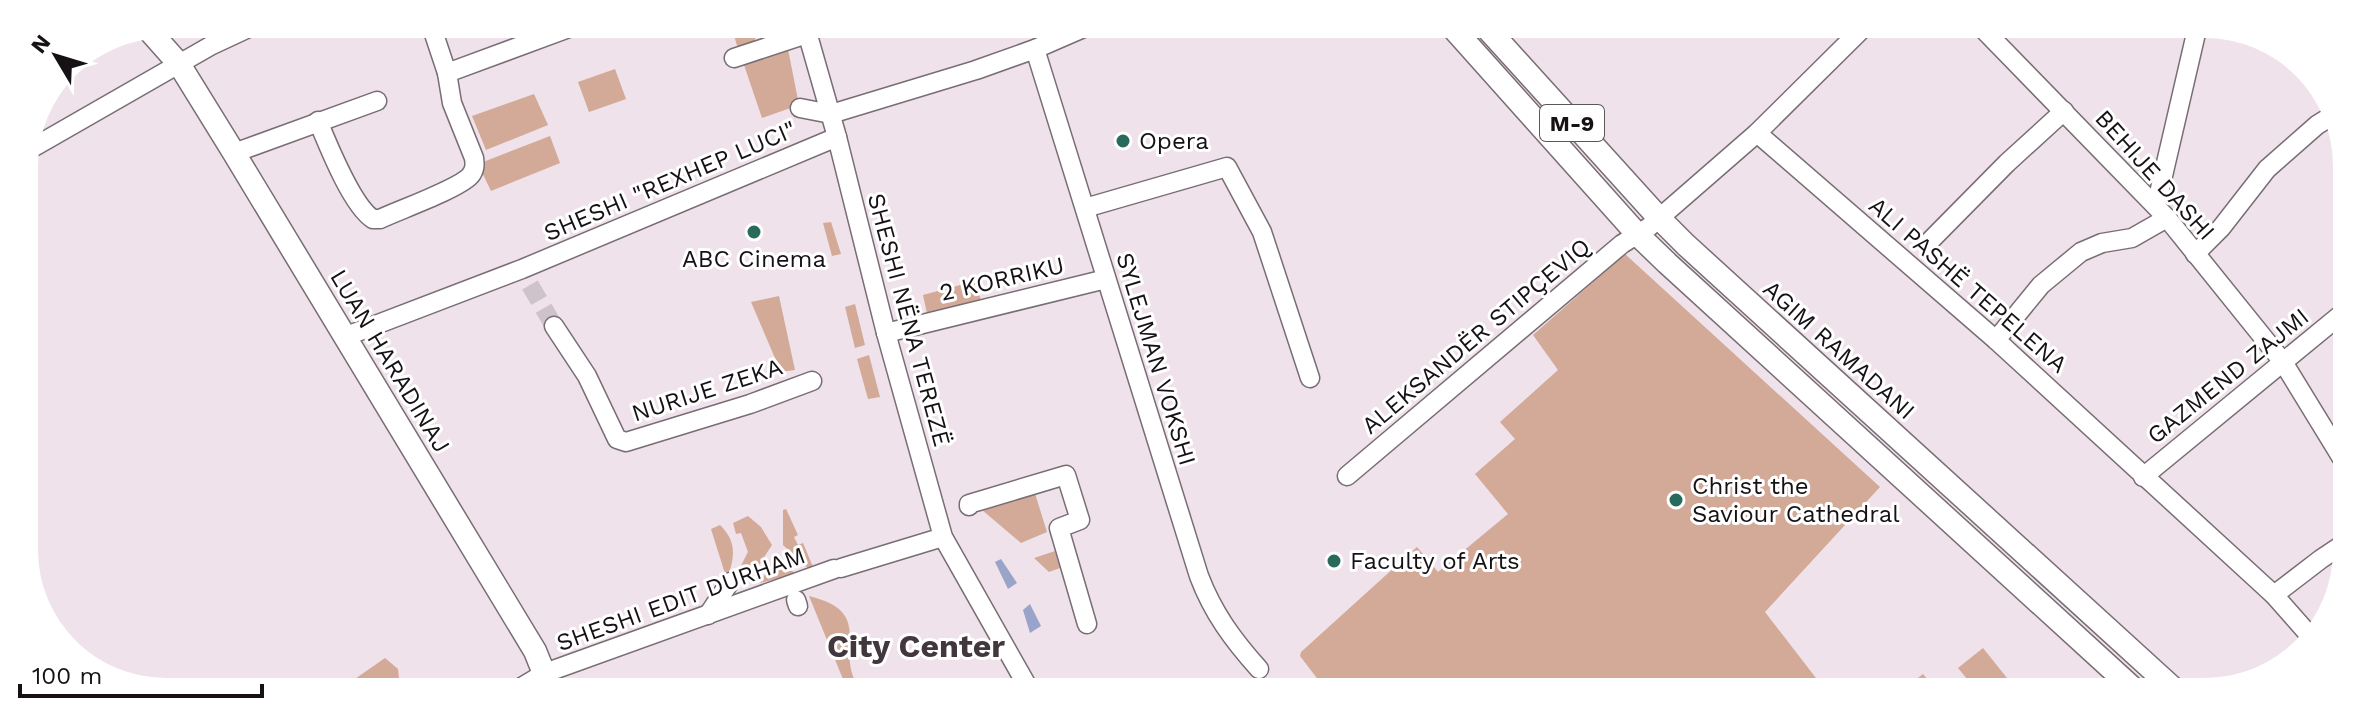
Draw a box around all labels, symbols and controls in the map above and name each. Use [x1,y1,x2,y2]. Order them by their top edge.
north arrow [16,16,96,96]
text: N [26,30,56,58]
street label: BEHIJE DASHI [2089,104,2221,246]
road number: M-9 [1540,105,1604,141]
street label: SHESHI "REXHEP LUCI" [540,115,800,247]
place label: Opera [1139,127,1209,155]
marker: Opera [1114,132,1132,150]
street label: SHESHI NËNA TEREZË [862,190,956,450]
street label: ALI PASHË TEPELENA [1863,191,2073,379]
marker: ABC Cinema [745,223,763,241]
street label: ALEKSANDËR STIPÇEVIQ [1356,232,1596,440]
place label: ABC Cinema [682,245,826,273]
street label: SYLEJMAN VOKSHI [1110,249,1202,469]
street label: 2 KORRIKU [937,251,1067,307]
street label: LUAN HARADINAJ [324,264,456,458]
street label: AGIM RAMADANI [1758,275,1920,425]
street label: GAZMEND ZAJMI [2142,302,2314,450]
street label: NURIJE ZEKA [628,352,786,428]
place label: Christ the Saviour Cathedral [1692,472,1900,528]
marker: Christ the Saviour Cathedral [1667,491,1685,509]
street label: SHESHI EDIT DURHAM [553,541,809,657]
place label: Faculty of Arts [1350,547,1520,575]
marker: Faculty of Arts [1325,552,1343,570]
district label: City Center [827,627,1005,665]
scale bar [20,648,262,698]
text: 100 m [32,662,102,690]

